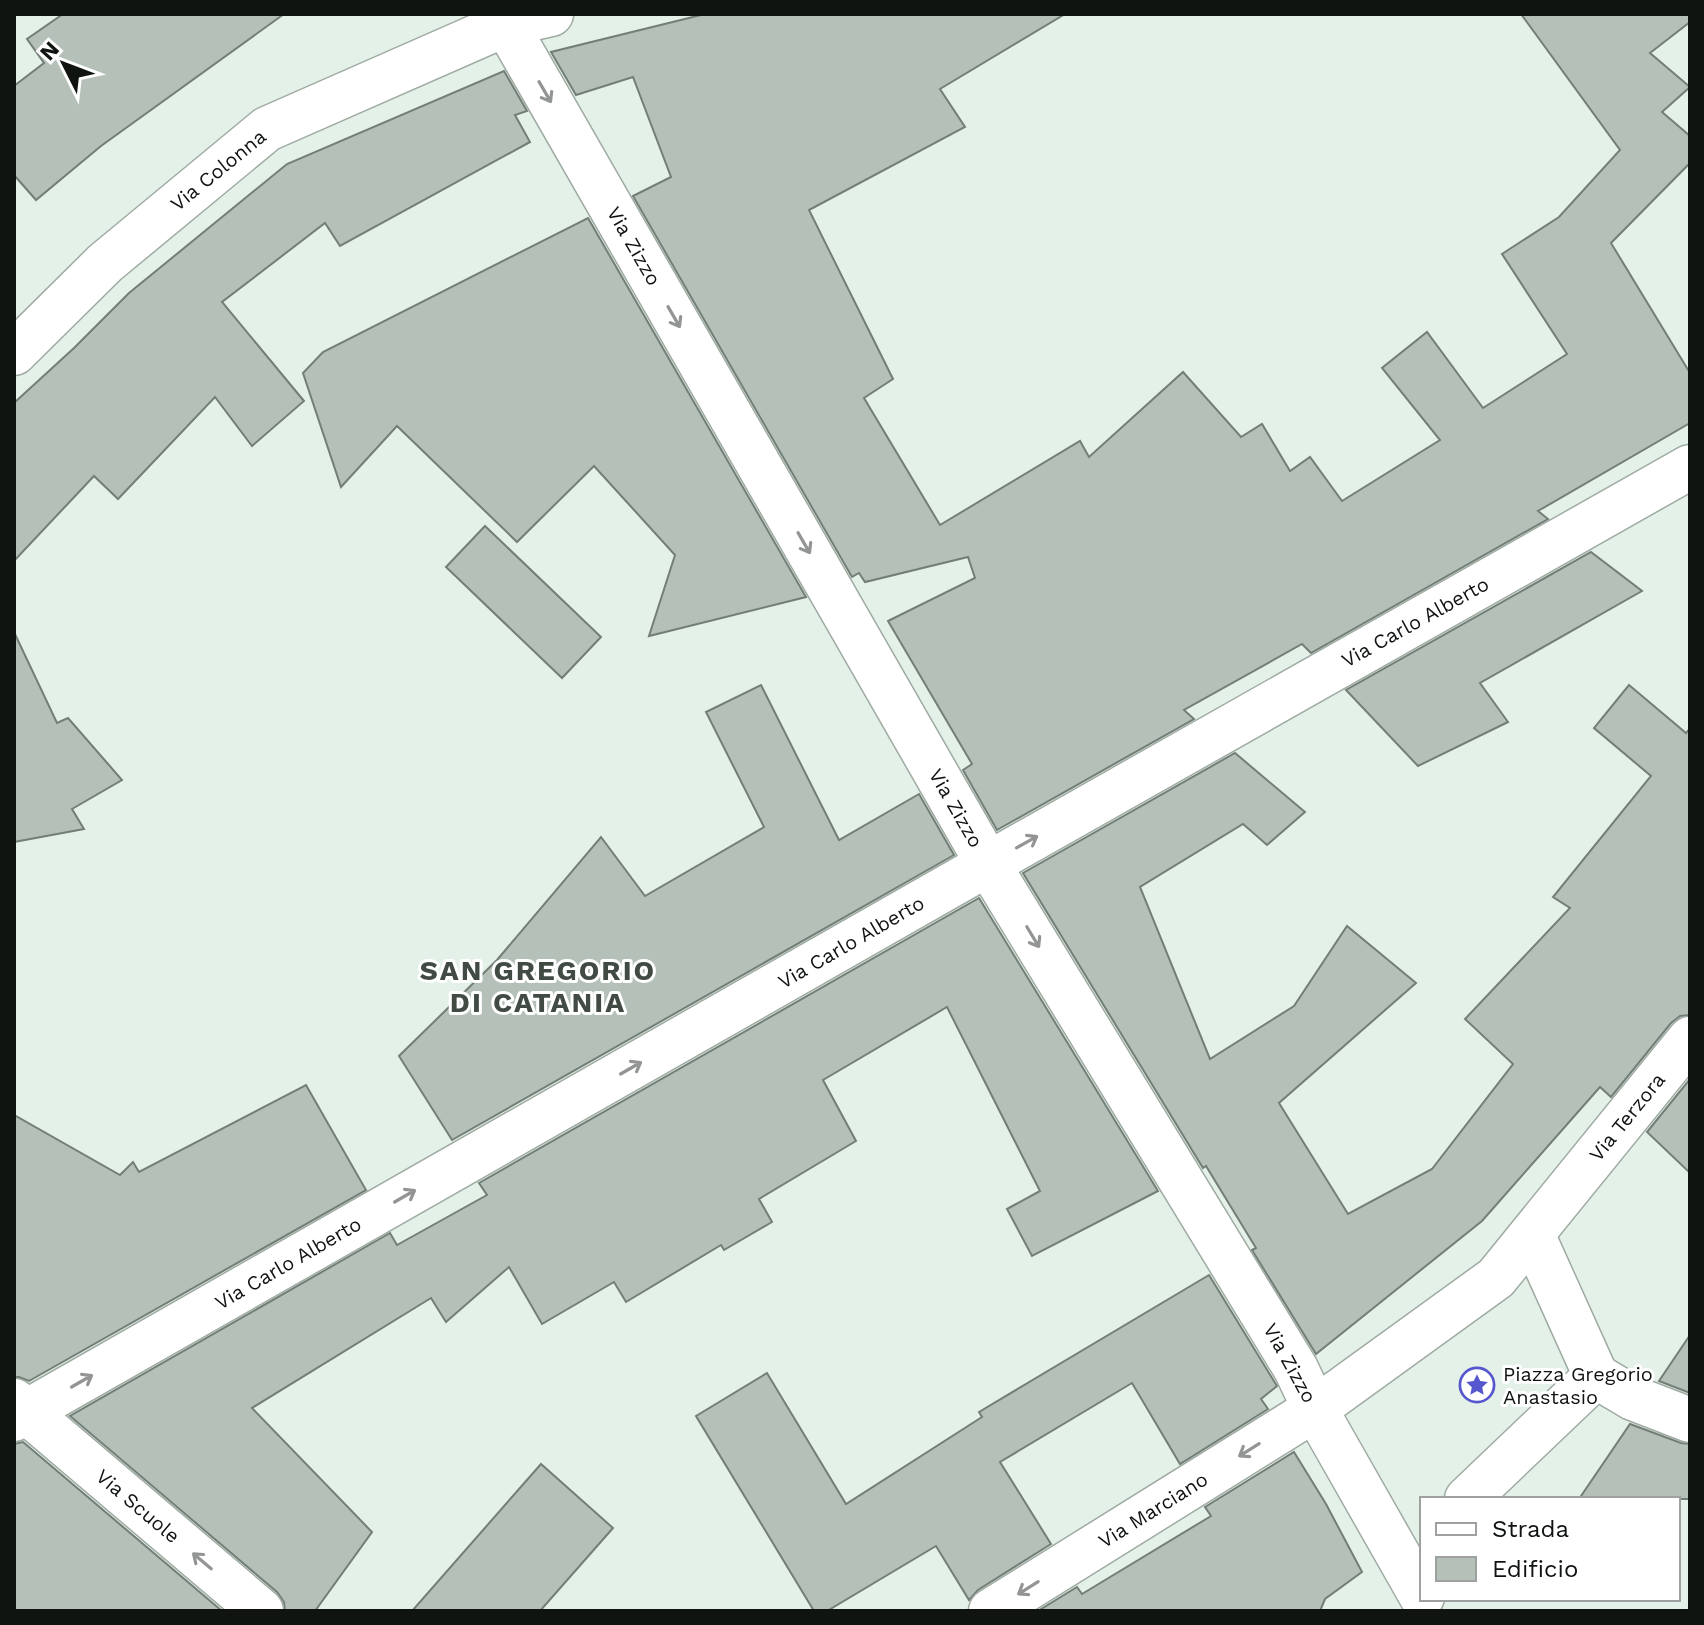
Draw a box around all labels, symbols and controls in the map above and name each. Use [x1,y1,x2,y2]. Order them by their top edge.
north arrow [24,24,104,104]
text: N [35,37,64,65]
one-way arrow [537,80,553,103]
street label: Via Colonna [165,124,271,216]
street label: Via Zizzo [602,202,666,290]
one-way arrow [667,305,682,329]
one-way arrow [796,531,812,554]
street label: Via Carlo Alberto [1337,572,1493,672]
street label: Via Zizzo [924,764,988,852]
one-way arrow [1015,834,1038,850]
street label: Via Carlo Alberto [774,890,928,994]
one-way arrow [1025,925,1041,948]
district label: SAN GREGORIO DI CATANIA [420,954,656,1019]
one-way arrow [619,1059,642,1075]
street label: Via Terzora [1584,1068,1670,1166]
one-way arrow [393,1188,416,1204]
street label: Via Carlo Alberto [211,1211,365,1315]
street label: Via Zizzo [1258,1319,1322,1407]
place label: Piazza Gregorio Anastasio [1503,1362,1653,1409]
place icon: Piazza Gregorio Anastasio [1458,1366,1496,1404]
one-way arrow [70,1373,93,1389]
one-way arrow [1238,1442,1261,1458]
street label: Via Scuole [91,1464,185,1548]
street label: Via Marciano [1094,1467,1212,1553]
legend [1420,1497,1680,1601]
text: Strada [1492,1515,1569,1543]
one-way arrow [192,1552,212,1570]
text: Edificio [1492,1555,1578,1583]
one-way arrow [1018,1579,1040,1596]

